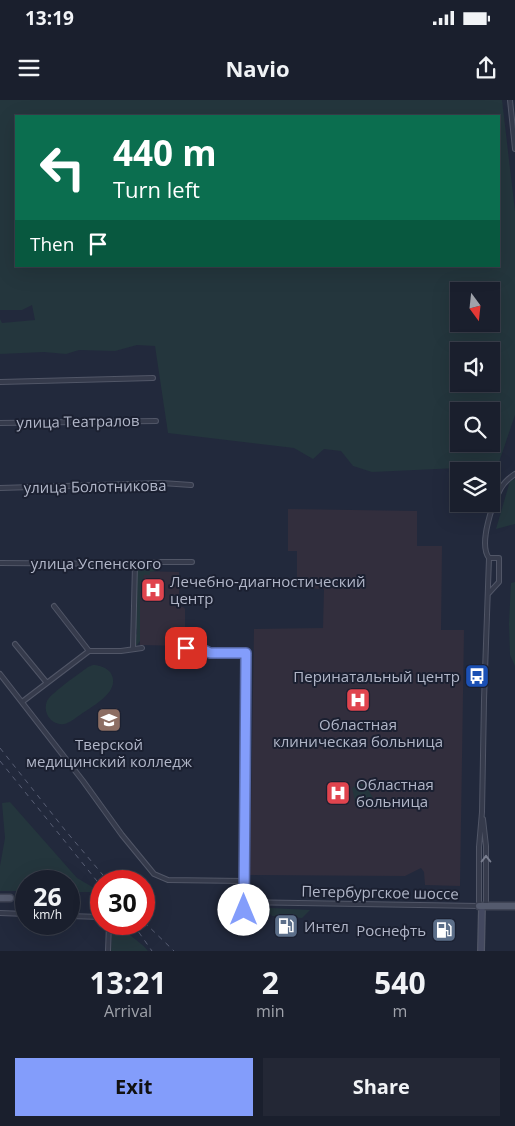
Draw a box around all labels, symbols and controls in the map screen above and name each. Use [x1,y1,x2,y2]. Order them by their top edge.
text: 13:19 [25,5,74,31]
text: Navio [225,53,290,83]
icon: menu [15,54,43,82]
icon: share [472,54,500,82]
text: 440 m [113,129,217,176]
icon: left [30,135,95,200]
text: Turn left [113,174,200,204]
icon: arrive [84,230,112,258]
text: Then [30,231,74,257]
north arrow [450,282,500,332]
map controls [450,282,500,512]
button: sound [450,342,500,392]
button: search [450,402,500,452]
street label: улица Театралов [16,410,140,432]
button: layers [450,462,500,512]
street label: улица Болотникова [23,475,167,497]
street label: улица Успенского [31,553,161,573]
place label: Лечебно-диагностический центр [170,571,366,608]
hospital icon: Лечебно-диагностический центр [140,577,166,603]
pin [165,627,207,669]
icon: arrive [172,634,200,662]
bus stop icon: Перинатальный центр [464,663,490,689]
place label: Перинатальный центр [293,666,460,686]
hospital icon: Областная клиническая больница [345,687,371,713]
school or university icon: Тверской медицинский колледж [96,707,122,733]
place label: Областная клиническая больница [273,714,443,751]
place label: Тверской медицинский колледж [26,734,192,771]
place label: Областная больница [356,774,434,811]
hospital icon: Областная больница [325,780,351,806]
one-way arrow [481,855,491,862]
speed limit sign: 30 [90,870,155,935]
text: 26 [33,879,62,913]
street label: Петербургское шоссе [301,881,459,903]
position arrow [217,883,269,935]
text: km/h [33,906,62,923]
fuel station icon: Интел [273,913,299,939]
place label: Интел [304,916,349,936]
fuel station icon: Роснефть [431,917,457,943]
place label: Роснефть [356,920,426,940]
text: 13:21 [89,962,167,1003]
text: 2 [262,962,279,1003]
text: 540 [374,962,426,1003]
text: Arrival [104,1000,152,1022]
text: min [256,1000,285,1022]
text: m [392,1000,407,1022]
button: Exit [15,1058,253,1116]
button: Share [263,1058,500,1116]

